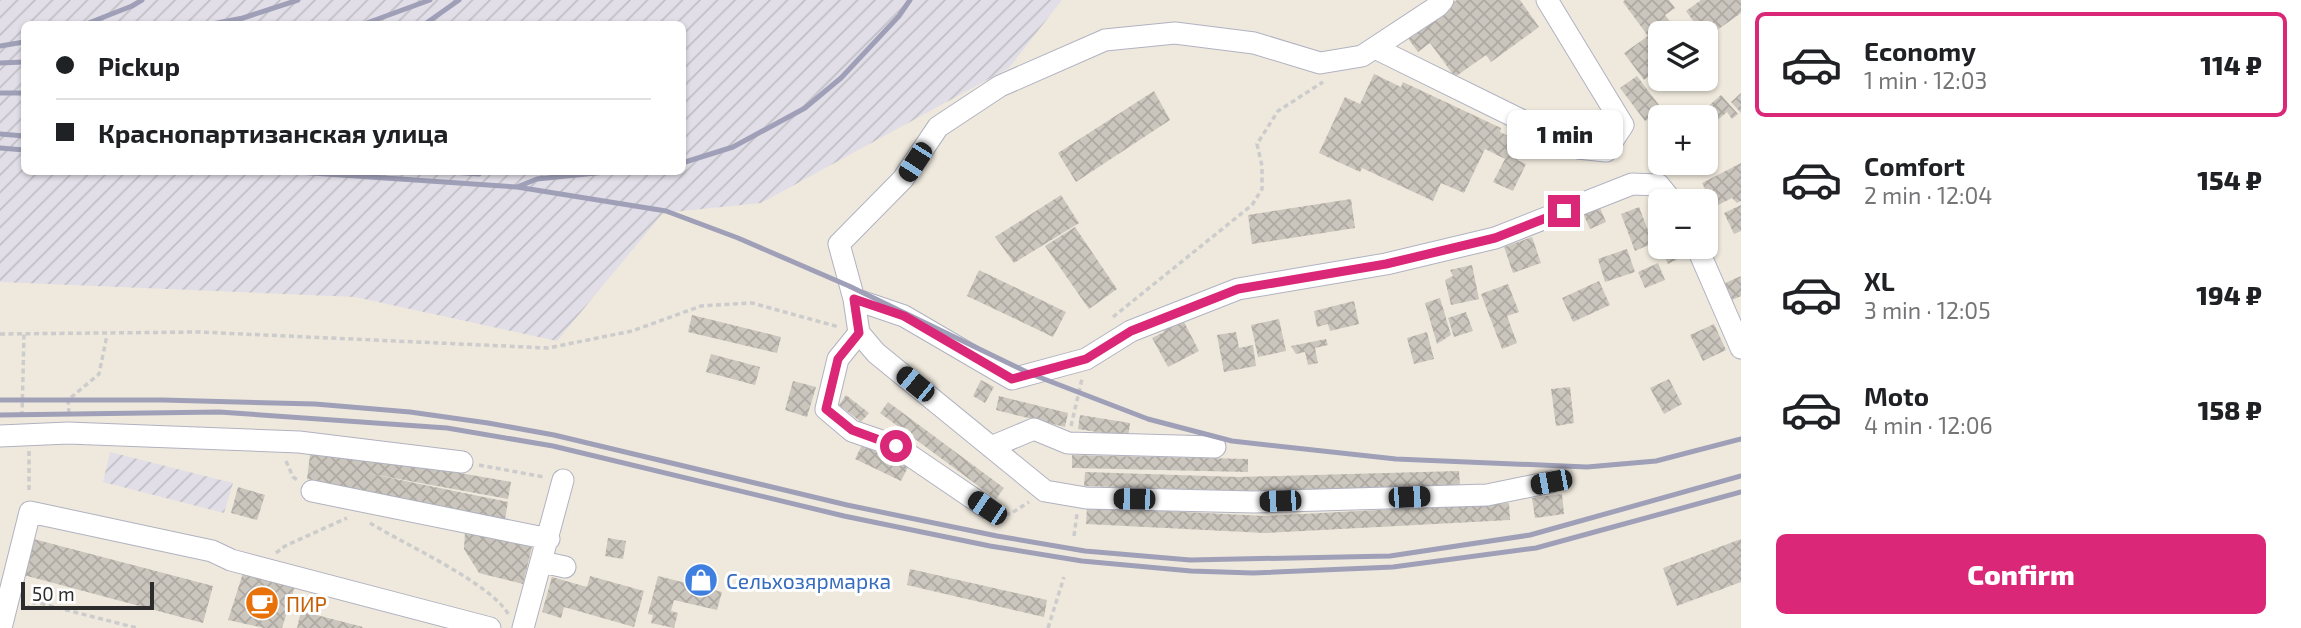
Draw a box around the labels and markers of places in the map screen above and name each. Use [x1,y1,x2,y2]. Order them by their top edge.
shop icon: Сельхозярмарка [682,561,720,599]
place label: Сельхозярмарка [726,568,891,593]
cafe icon: ПИР [243,584,281,622]
place label: ПИР [286,591,327,616]

